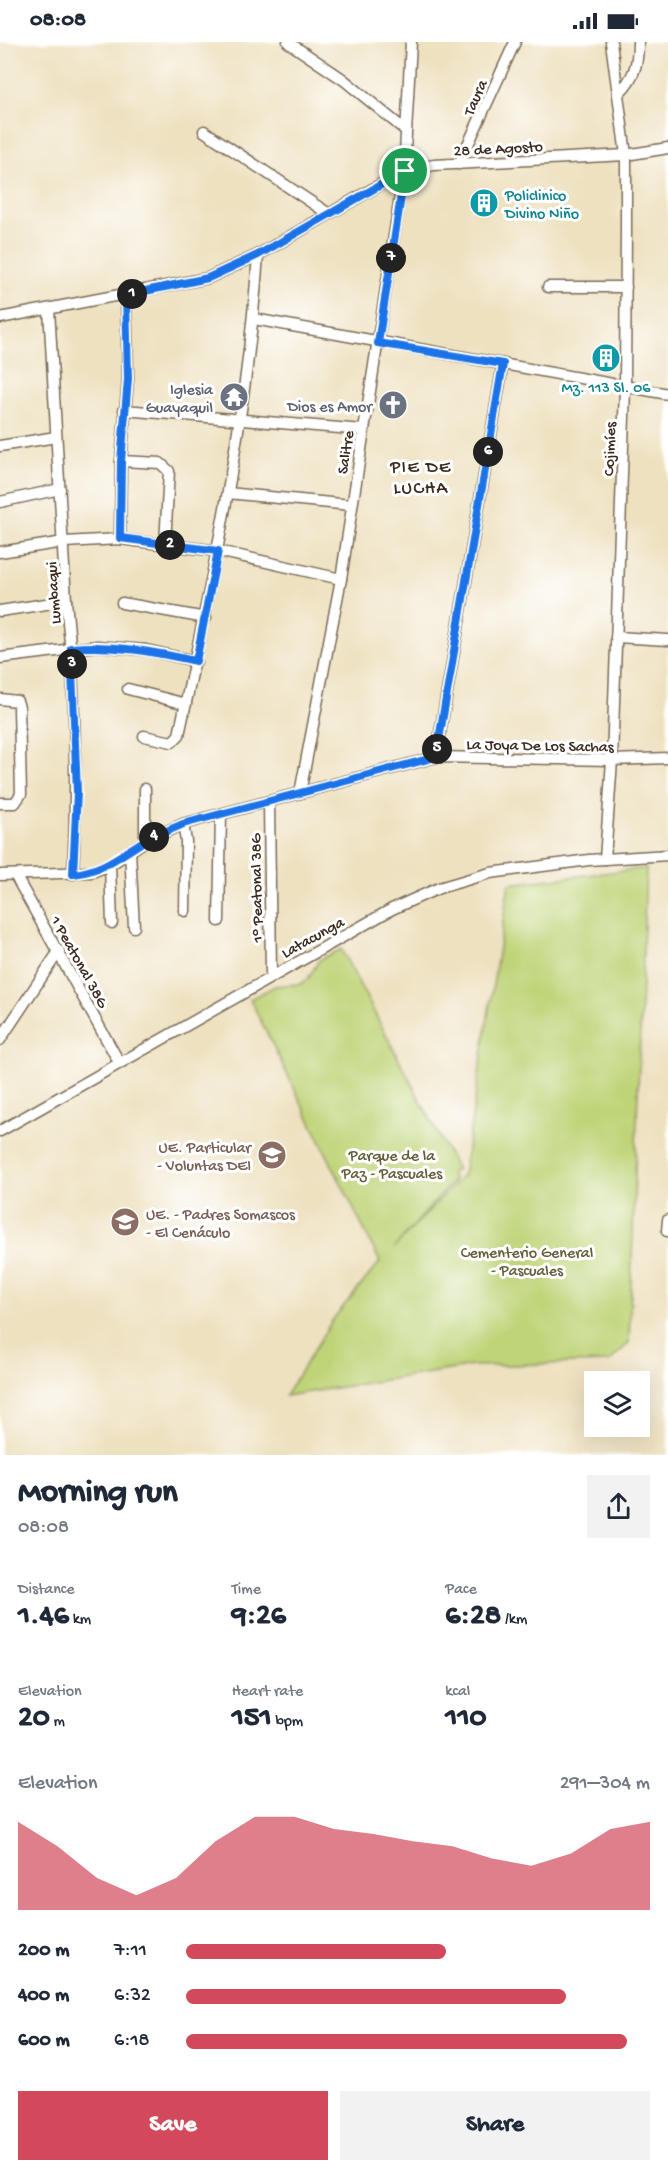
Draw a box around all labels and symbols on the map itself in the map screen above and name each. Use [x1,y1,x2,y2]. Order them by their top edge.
street label: Taura [461,77,494,120]
street label: 28 de Agosto [453,139,543,162]
pin [379,145,430,196]
building icon: Policlinico Divino Niño [468,187,500,219]
place label: Policlinico Divino Niño [504,188,579,225]
pin: 7 [376,243,406,273]
pin: 1 [117,279,147,309]
building icon: Mz. 113 Sl. 06 [590,342,622,374]
place label: Mz. 113 Sl. 06 [562,380,651,399]
temple icon: Iglesia Guayaquil [218,381,250,413]
place label: Iglesia Guayaquil [146,382,214,419]
church icon: Dios es Amor [377,389,409,421]
place label: Dios es Amor [286,399,373,418]
street label: Cojimíes [601,421,622,476]
street label: Salitre [335,429,360,476]
pin: 6 [473,437,503,467]
district label: PIE DE LUCHA [389,458,452,500]
pin: 2 [155,530,185,560]
street label: Lumbaqui [44,561,67,625]
pin: 3 [57,649,87,679]
pin: 5 [422,734,452,764]
street label: La Joya De Los Sachas [466,737,615,758]
pin: 4 [139,822,169,852]
street label: 1° Peatonal 38G [248,832,269,944]
street label: 1 Peatonal 38G [44,913,111,1013]
street label: Latacunga [279,914,349,964]
school or university icon: UE. Particular - Voluntas DEI [256,1139,288,1171]
place label: UE. Particular - Voluntas DEI [157,1140,252,1177]
park label: Parque de la Paz - Pascuales [341,1148,443,1185]
school or university icon: UE. - Padres Somascos - El Cenáculo [109,1206,141,1238]
place label: UE. - Padres Somascos - El Cenáculo [146,1207,296,1244]
park label: Cementerio General - Pascuales [461,1245,593,1282]

